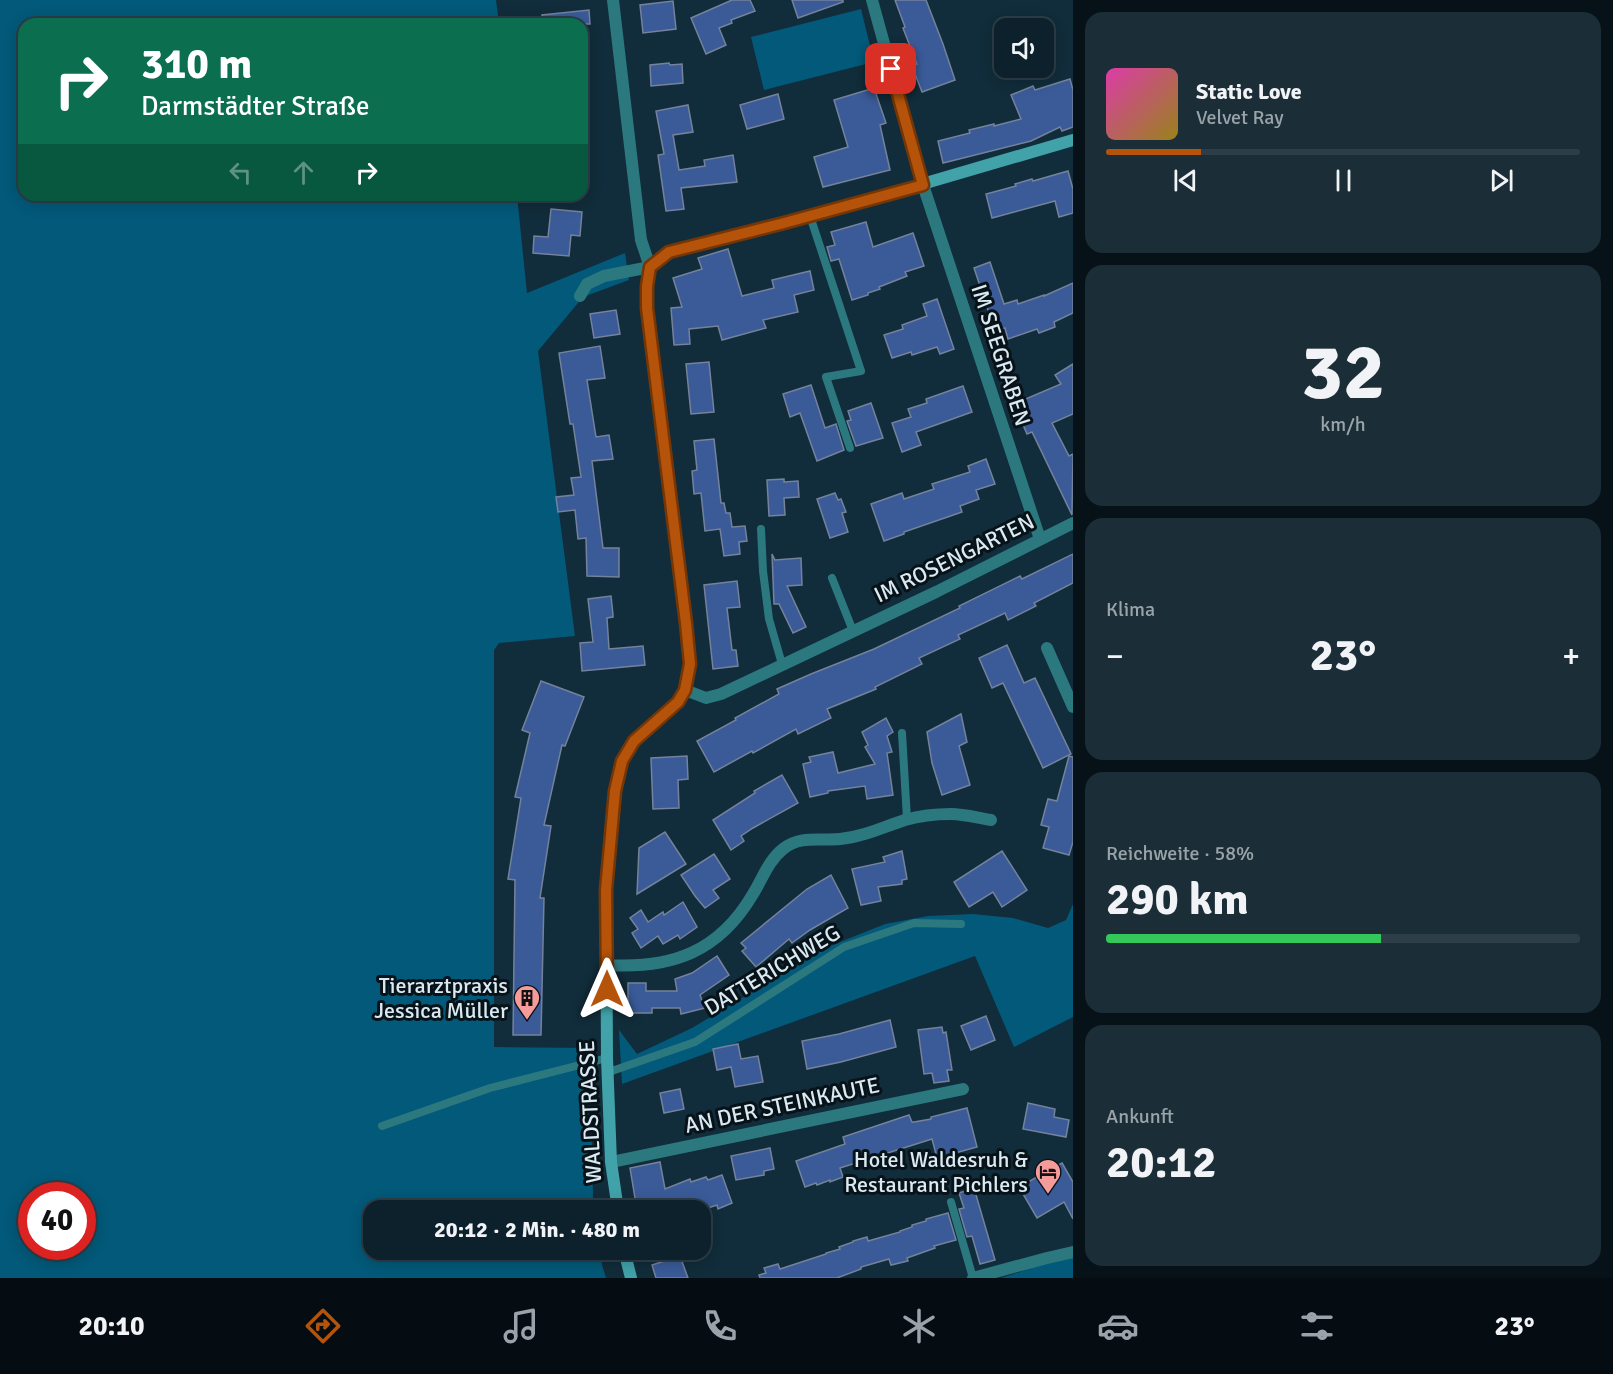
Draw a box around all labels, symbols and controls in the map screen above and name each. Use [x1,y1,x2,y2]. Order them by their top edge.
map controls [994,18,1054,78]
button: sound [994,18,1054,78]
text: 310 m [141,39,252,90]
icon: right [42,42,120,120]
pin [865,43,916,94]
icon: arrive [874,52,907,85]
text: Static Love [1196,78,1302,105]
text: Darmstädter Straße [141,90,369,123]
text: Velvet Ray [1196,105,1284,130]
icon: left [224,156,257,189]
icon: ahead [287,156,320,189]
icon: right [350,156,383,189]
icon: previous [1169,164,1202,197]
icon: pause [1327,164,1360,197]
icon: next [1485,164,1518,197]
street label: IM SEEGRABEN [965,281,1037,429]
text: 32 [1301,325,1385,421]
text: km/h [1320,412,1366,437]
street label: IM ROSENGARTEN [870,508,1038,608]
text: Klima [1106,597,1155,622]
text: 23° [1310,628,1376,683]
text: − [1106,636,1124,677]
text: + [1562,636,1580,677]
text: Reichweite · 58% [1106,841,1254,866]
text: 290 km [1106,872,1249,927]
street label: DATTERICHWEG [699,919,845,1021]
position arrow [575,957,639,1021]
place label: Tierarztpraxis Jessica Müller [374,972,508,1024]
building icon: Tierarztpraxis Jessica Müller [512,983,542,1021]
street label: WALDSTRASSE [573,1040,607,1184]
street label: AN DER STEINKAUTE [682,1071,882,1139]
text: Ankunft [1106,1104,1174,1129]
text: 20:12 [1106,1135,1216,1190]
place label: Hotel Waldesruh & Restaurant Pichlers [844,1146,1028,1198]
hotel icon: Hotel Waldesruh & Restaurant Pichlers [1033,1157,1063,1195]
speed limit sign: 40 [18,1182,96,1260]
text: 20:12 · 2 Min. · 480 m [434,1216,640,1243]
icon: directions [302,1305,344,1347]
icon: music [500,1305,542,1347]
icon: phone [699,1305,741,1347]
icon: climate [898,1305,940,1347]
icon: car [1097,1305,1139,1347]
icon: filters [1296,1305,1338,1347]
text: 20:10 [78,1310,145,1343]
text: 23° [1495,1310,1535,1343]

